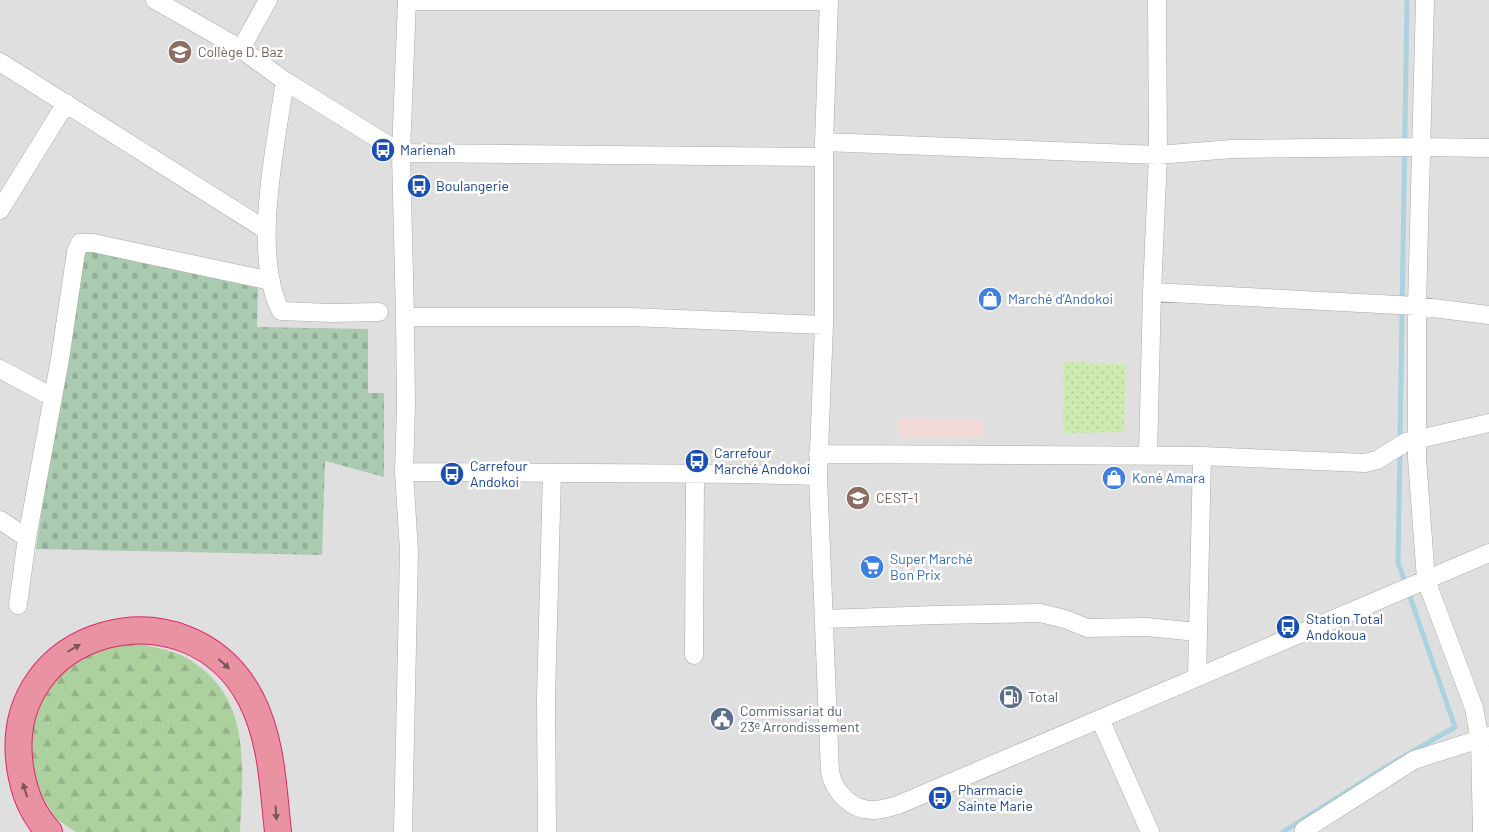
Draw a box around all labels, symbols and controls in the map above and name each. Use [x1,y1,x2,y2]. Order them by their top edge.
school or university icon: Collège D. Baz [167,39,193,65]
place label: Collège D. Baz [198,43,283,60]
bus stop icon: Marienah [370,137,396,163]
place label: Marienah [400,141,456,158]
bus stop icon: Boulangerie [406,173,432,199]
place label: Boulangerie [436,177,509,194]
shop icon: Marché d’Andokoi [977,286,1003,312]
place label: Marché d’Andokoi [1008,290,1113,307]
place label: Carrefour Marché Andokoi [714,444,810,477]
bus stop icon: Carrefour Marché Andokoi [684,448,710,474]
place label: Carrefour Andokoi [470,457,528,490]
bus stop icon: Carrefour Andokoi [439,461,465,487]
shop icon: Koné Amara [1101,465,1127,491]
place label: Koné Amara [1132,469,1205,486]
school or university icon: CEST-1 [845,485,871,511]
place label: CEST-1 [876,489,918,506]
place label: Super Marché Bon Prix [890,550,973,583]
supermarket icon: Super Marché Bon Prix [859,554,885,580]
place label: Station Total Andokoua [1306,610,1383,643]
bus stop icon: Station Total Andokoua [1275,614,1301,640]
one-way arrow [67,644,80,653]
one-way arrow [217,658,229,670]
fuel station icon: Total [998,684,1024,710]
place label: Total [1028,688,1058,705]
place label: Commissariat du 23ᵉ Arrondissement [740,702,860,735]
public building icon: Commissariat du 23ᵉ Arrondissement [709,706,735,732]
place label: Pharmacie Sainte Marie [958,781,1033,814]
one-way arrow [21,783,28,798]
bus stop icon: Pharmacie Sainte Marie [927,785,953,811]
one-way arrow [272,806,280,822]

